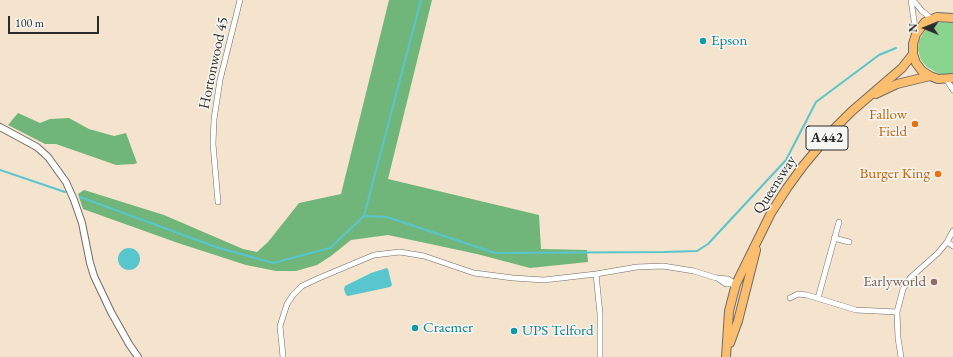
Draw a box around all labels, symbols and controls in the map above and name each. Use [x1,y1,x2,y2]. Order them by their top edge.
scale bar [10,8,101,34]
north arrow [905,8,945,48]
text: 100 m [15,15,44,31]
street label: Hortonwood 45 [195,15,233,111]
text: N [906,23,920,32]
place label: Epson [711,32,747,50]
marker: Epson [698,36,708,46]
place label: Fallow Field [869,106,907,141]
marker: Fallow Field [910,119,920,129]
road number: A442 [806,126,848,150]
street label: Queensway [749,152,801,218]
place label: Burger King [860,165,930,183]
marker: Burger King [933,169,943,179]
place label: Earlyworld [863,273,926,291]
marker: Earlyworld [929,277,939,287]
place label: Craemer [423,319,473,337]
place label: UPS Telford [522,322,594,340]
marker: Craemer [410,323,420,333]
marker: UPS Telford [509,326,519,336]

